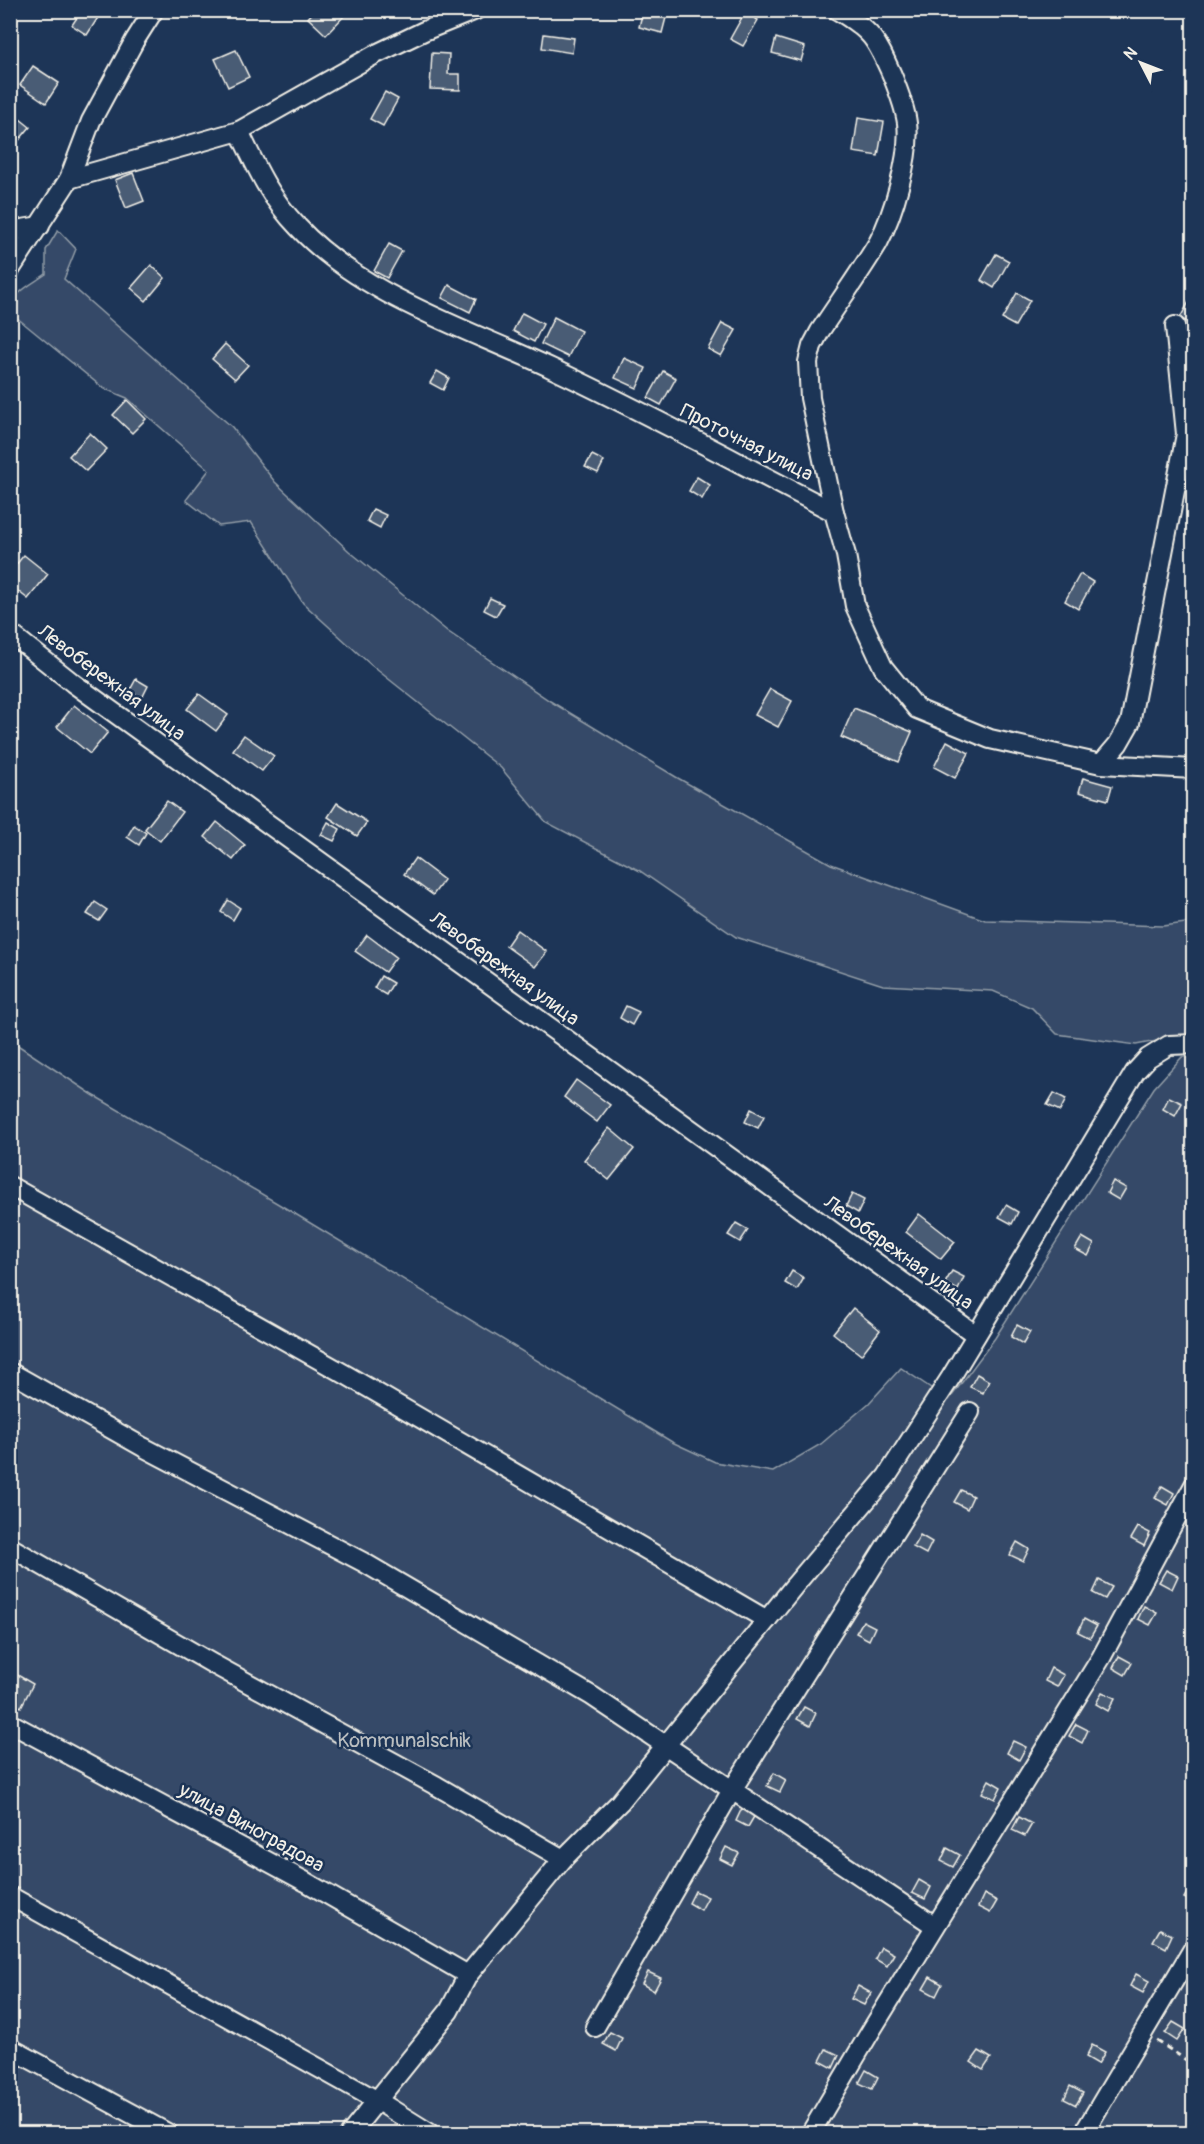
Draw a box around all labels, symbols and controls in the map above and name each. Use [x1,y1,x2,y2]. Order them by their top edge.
north arrow [1111,33,1171,93]
text: N [1120,43,1142,64]
street label: Проточная улица [676,398,817,487]
street label: Левобережная улица [32,618,191,746]
street label: Левобережная улица [424,905,584,1031]
street label: Левобережная улица [818,1189,978,1315]
park label: Kommunalschik [337,1728,472,1753]
street label: улица Виноградова [174,1777,329,1878]

